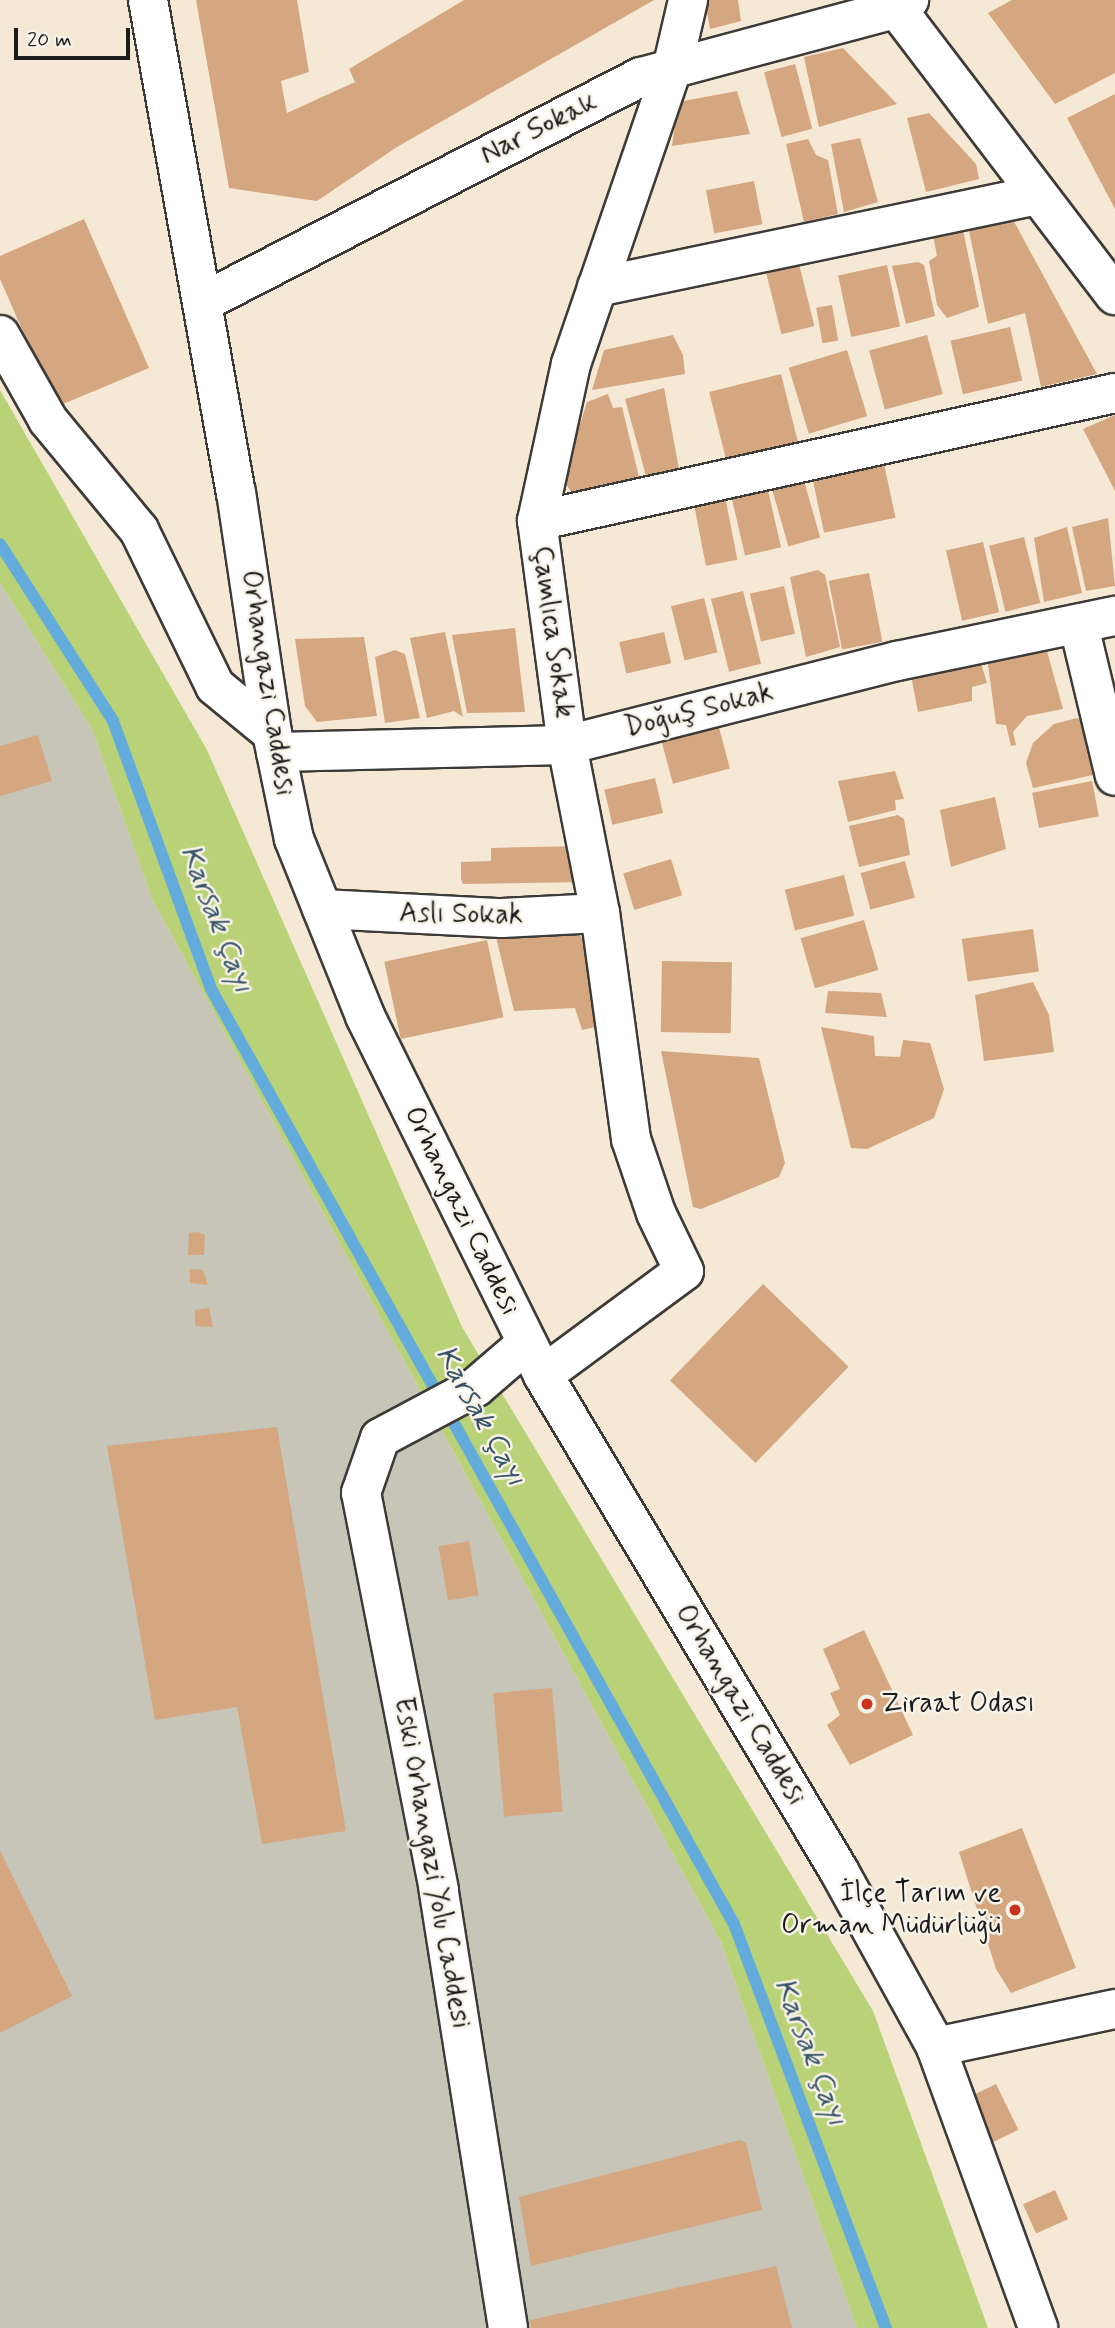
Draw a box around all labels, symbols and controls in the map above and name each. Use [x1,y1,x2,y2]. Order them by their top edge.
scale bar [18,14,133,58]
text: 20 m [27,26,72,54]
street label: Nar Sokak [477,86,601,172]
street label: Çamlıca Sokak [523,544,581,720]
street label: Orhangazi Caddesi [232,565,302,801]
street label: Doğuş Sokak [621,676,777,746]
water label: Karsak Çayı [171,840,261,998]
street label: Aslı Sokak [399,897,523,933]
street label: Orhangazi Caddesi [395,1098,527,1324]
water label: Karsak Çayı [427,1339,533,1493]
street label: Orhangazi Caddesi [665,1596,815,1814]
place label: Ziraat Odası [881,1687,1035,1721]
street label: Eski Orhangazi Yolu Caddesi [384,1690,478,2036]
marker: Ziraat Odası [859,1696,875,1712]
place label: İlçe Tarım ve Orman Müdürlüğü [781,1877,1001,1943]
marker: İlçe Tarım ve Orman Müdürlüğü [1007,1902,1023,1918]
water label: Karsak Çayı [765,1973,855,2131]

